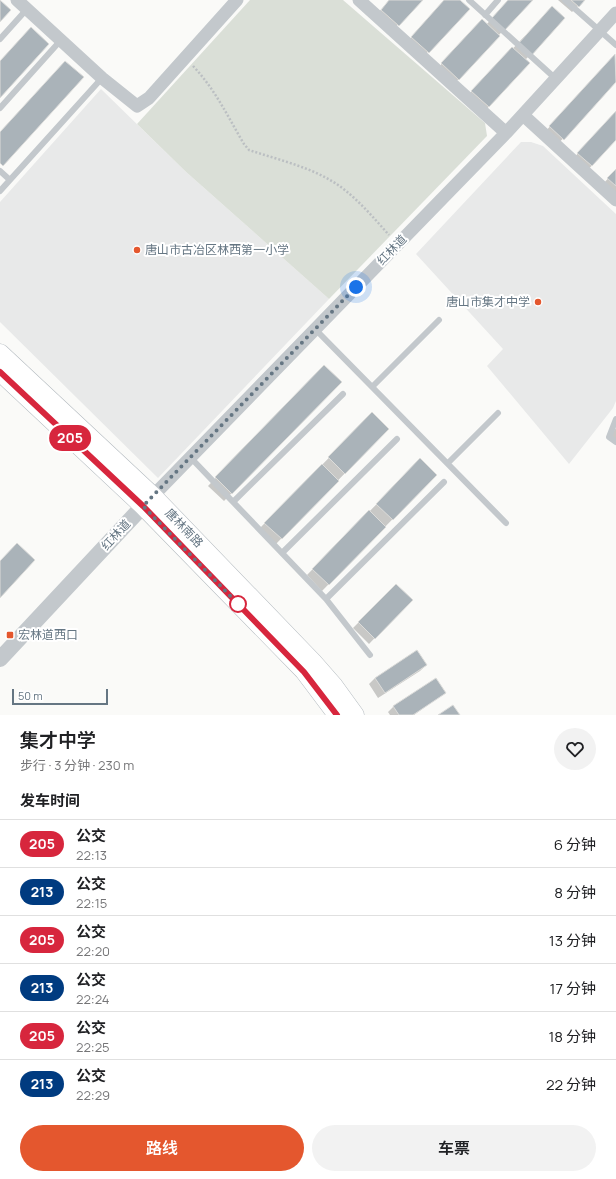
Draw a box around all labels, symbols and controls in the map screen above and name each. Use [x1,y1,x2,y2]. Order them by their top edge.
street label: 红林道 [373,231,410,269]
place label: 唐山市古冶区林西第一小学 [145,241,289,258]
marker: 唐山市古冶区林西第一小学 [132,245,142,255]
your location [346,277,366,297]
place label: 唐山市集才中学 [446,293,530,310]
marker: 唐山市集才中学 [533,297,543,307]
line badge: 205 [47,425,93,451]
text: 205 [57,428,83,447]
street label: 唐林南路 [162,504,207,551]
street label: 红林道 [97,516,134,554]
unlabelled marker [229,595,247,613]
place label: 宏林道西口 [18,626,78,643]
marker: 宏林道西口 [5,630,15,640]
scale bar [12,687,108,706]
text: 50 m [18,688,43,703]
text: 集才中学 [20,727,96,753]
button: heart [554,728,596,770]
text: 步行 · 3 分钟 · 230 m [20,756,134,774]
text: 发车时间 [20,790,80,811]
text: 公交 [76,825,106,846]
text: 205 [29,834,55,853]
text: 6 分钟 [554,834,596,855]
text: 22:13 [76,846,107,864]
text: 公交 [76,873,106,894]
text: 213 [31,882,53,901]
text: 8 分钟 [554,882,596,903]
text: 22:15 [76,894,107,912]
text: 公交 [76,921,106,942]
text: 205 [29,930,55,949]
text: 13 分钟 [549,930,596,951]
text: 22:20 [76,942,110,960]
text: 公交 [76,969,106,990]
text: 213 [31,978,53,997]
text: 17 分钟 [550,978,596,999]
text: 22:24 [76,990,110,1008]
text: 公交 [76,1017,106,1038]
text: 205 [29,1026,55,1045]
text: 18 分钟 [548,1026,596,1047]
text: 22:25 [76,1038,110,1056]
text: 公交 [76,1065,106,1086]
text: 213 [31,1074,53,1093]
text: 22 分钟 [546,1074,596,1095]
text: 22:29 [76,1086,110,1104]
button: 路线 [20,1125,304,1171]
button: 车票 [312,1125,596,1171]

